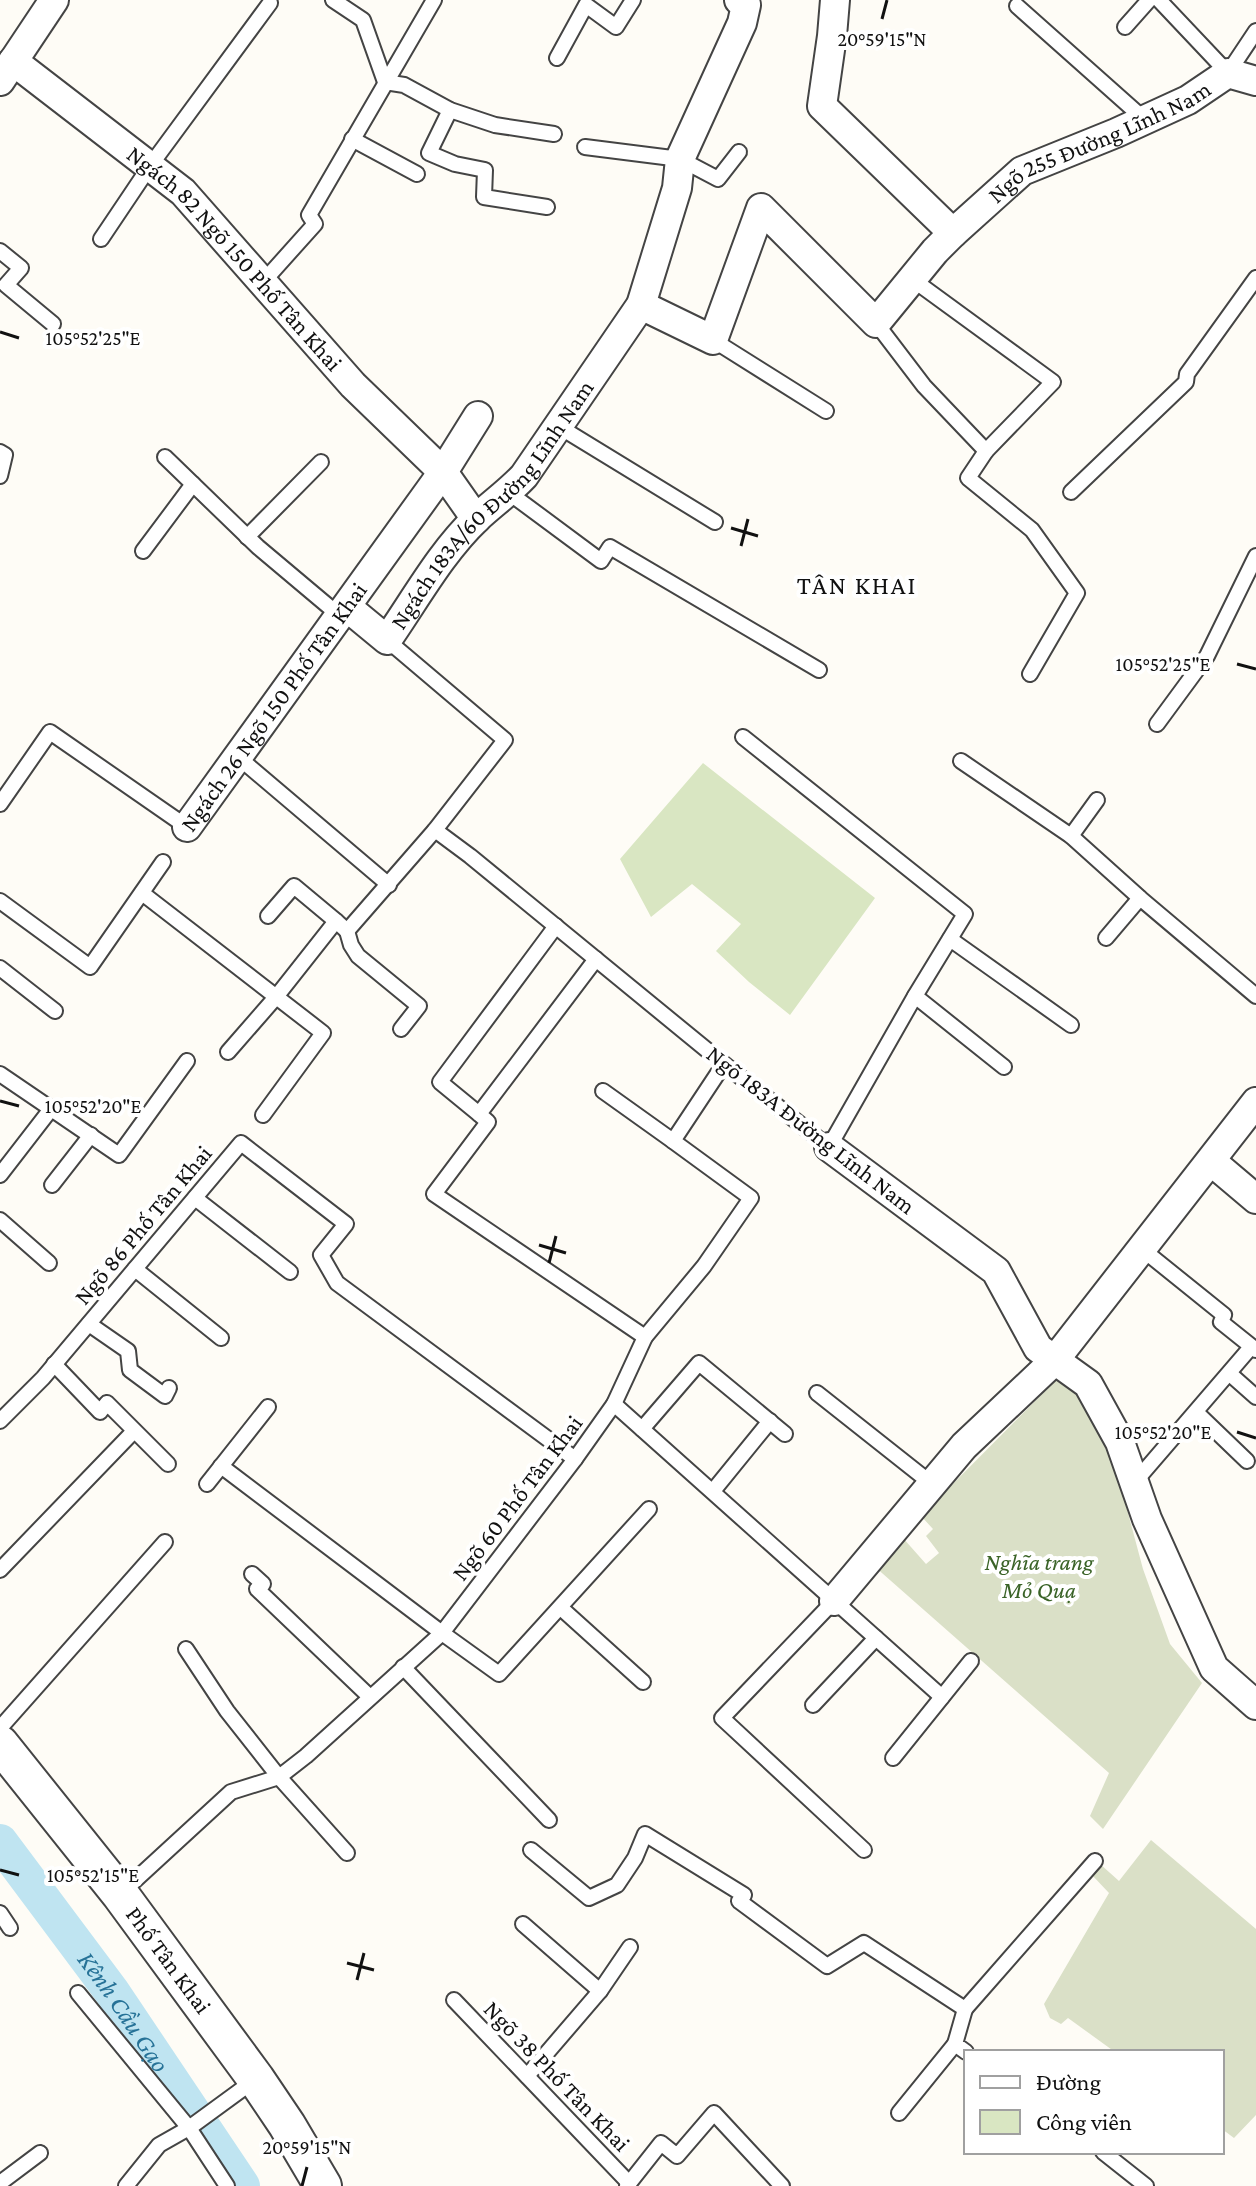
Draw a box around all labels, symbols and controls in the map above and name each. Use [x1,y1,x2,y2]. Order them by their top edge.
text: 20°59'15"N [837,28,927,50]
street label: Ngõ 255 Đường Lĩnh Nam [982,75,1215,208]
street label: Ngách 82 Ngõ 150 Phố Tân Khai [122,140,348,376]
text: 105°52'25"E [46,327,141,349]
street label: Ngách 183A/60 Đường Lĩnh Nam [384,375,599,634]
district label: TÂN KHAI [797,571,917,600]
street label: Ngách 26 Ngõ 150 Phố Tân Khai [174,577,372,836]
text: 105°52'25"E [1116,653,1211,675]
street label: Ngõ 183A Đường Lĩnh Nam [702,1040,921,1219]
text: 105°52'20"E [45,1095,141,1117]
street label: Ngõ 86 Phố Tân Khai [68,1140,217,1310]
street label: Ngõ 60 Phố Tân Khai [446,1410,588,1586]
text: 105°52'20"E [1115,1421,1211,1443]
park label: Nghĩa trang Mỏ Quạ [984,1548,1095,1603]
text: 105°52'15"E [47,1864,139,1886]
street label: Phố Tân Khai [121,1901,217,2019]
water label: Kênh Cầu Gạo [72,1946,175,2077]
street label: Ngõ 38 Phố Tân Khai [479,1995,636,2156]
legend [964,2050,1224,2154]
text: Đường [1036,2068,1102,2095]
text: Công viên [1036,2108,1132,2135]
text: 20°59'15"N [262,2136,352,2158]

